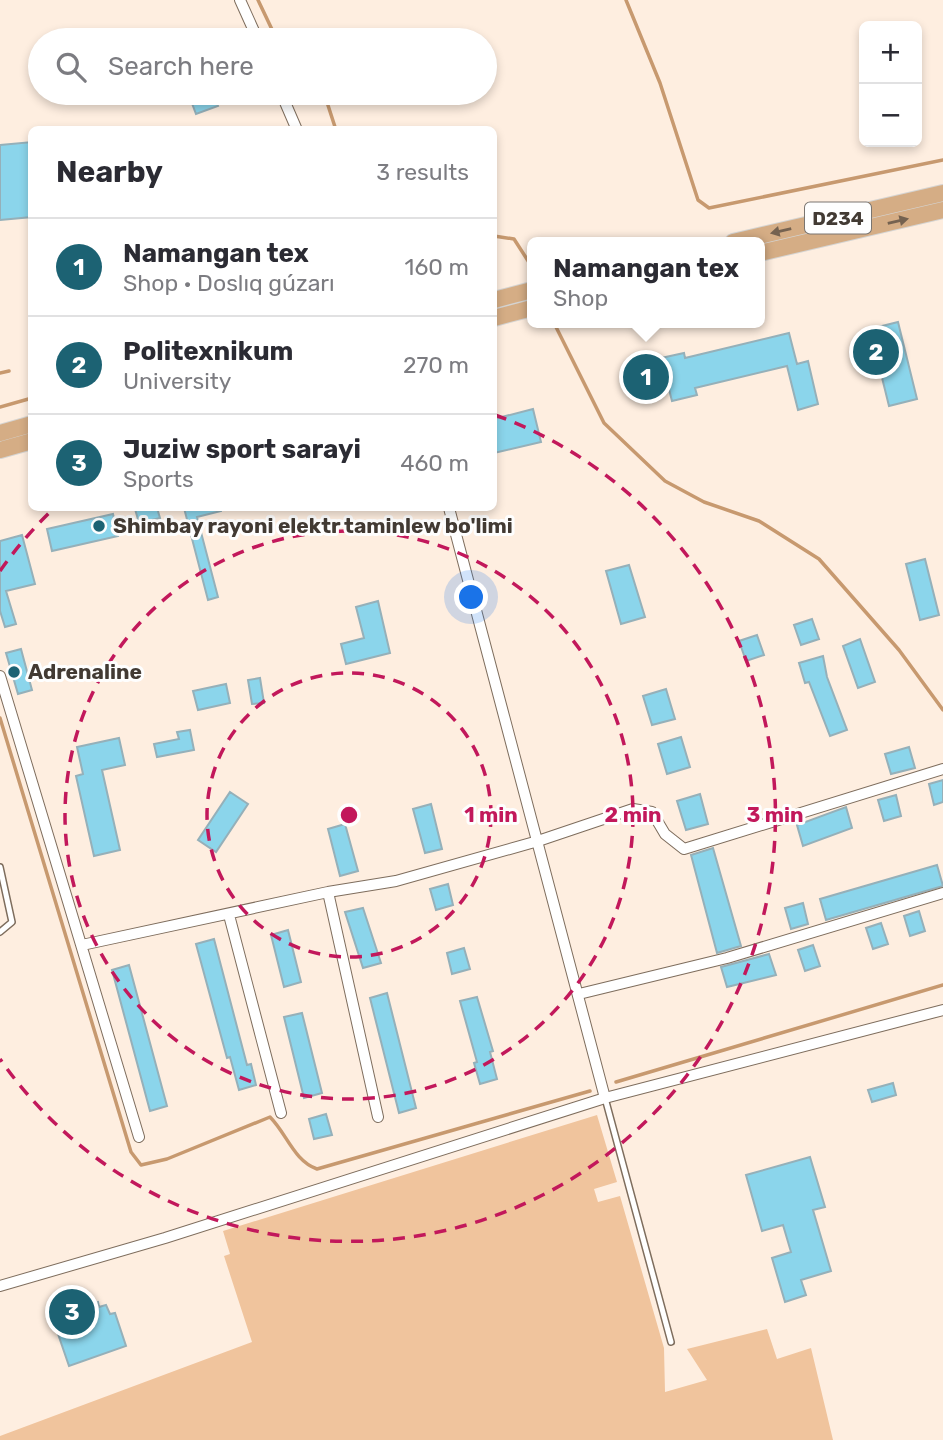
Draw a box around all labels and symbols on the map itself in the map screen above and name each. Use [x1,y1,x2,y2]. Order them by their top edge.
road number: D234 [805,202,871,233]
one-way arrow [887,215,909,226]
one-way arrow [770,226,792,237]
pin: 2 [853,326,899,378]
pin: 1 [623,351,669,403]
place label: Shimbay rayoni elektr taminlew bo'limi [113,513,513,538]
marker: Shimbay rayoni elektr taminlew bo'limi [91,518,107,534]
your location [454,580,488,614]
place label: Adrenaline [28,659,142,684]
marker: Adrenaline [6,664,22,680]
text: 1 min [464,802,518,827]
text: 2 min [605,802,661,827]
text: 3 min [746,802,804,827]
centre of rings [337,803,361,827]
pin: 3 [49,1286,95,1338]

